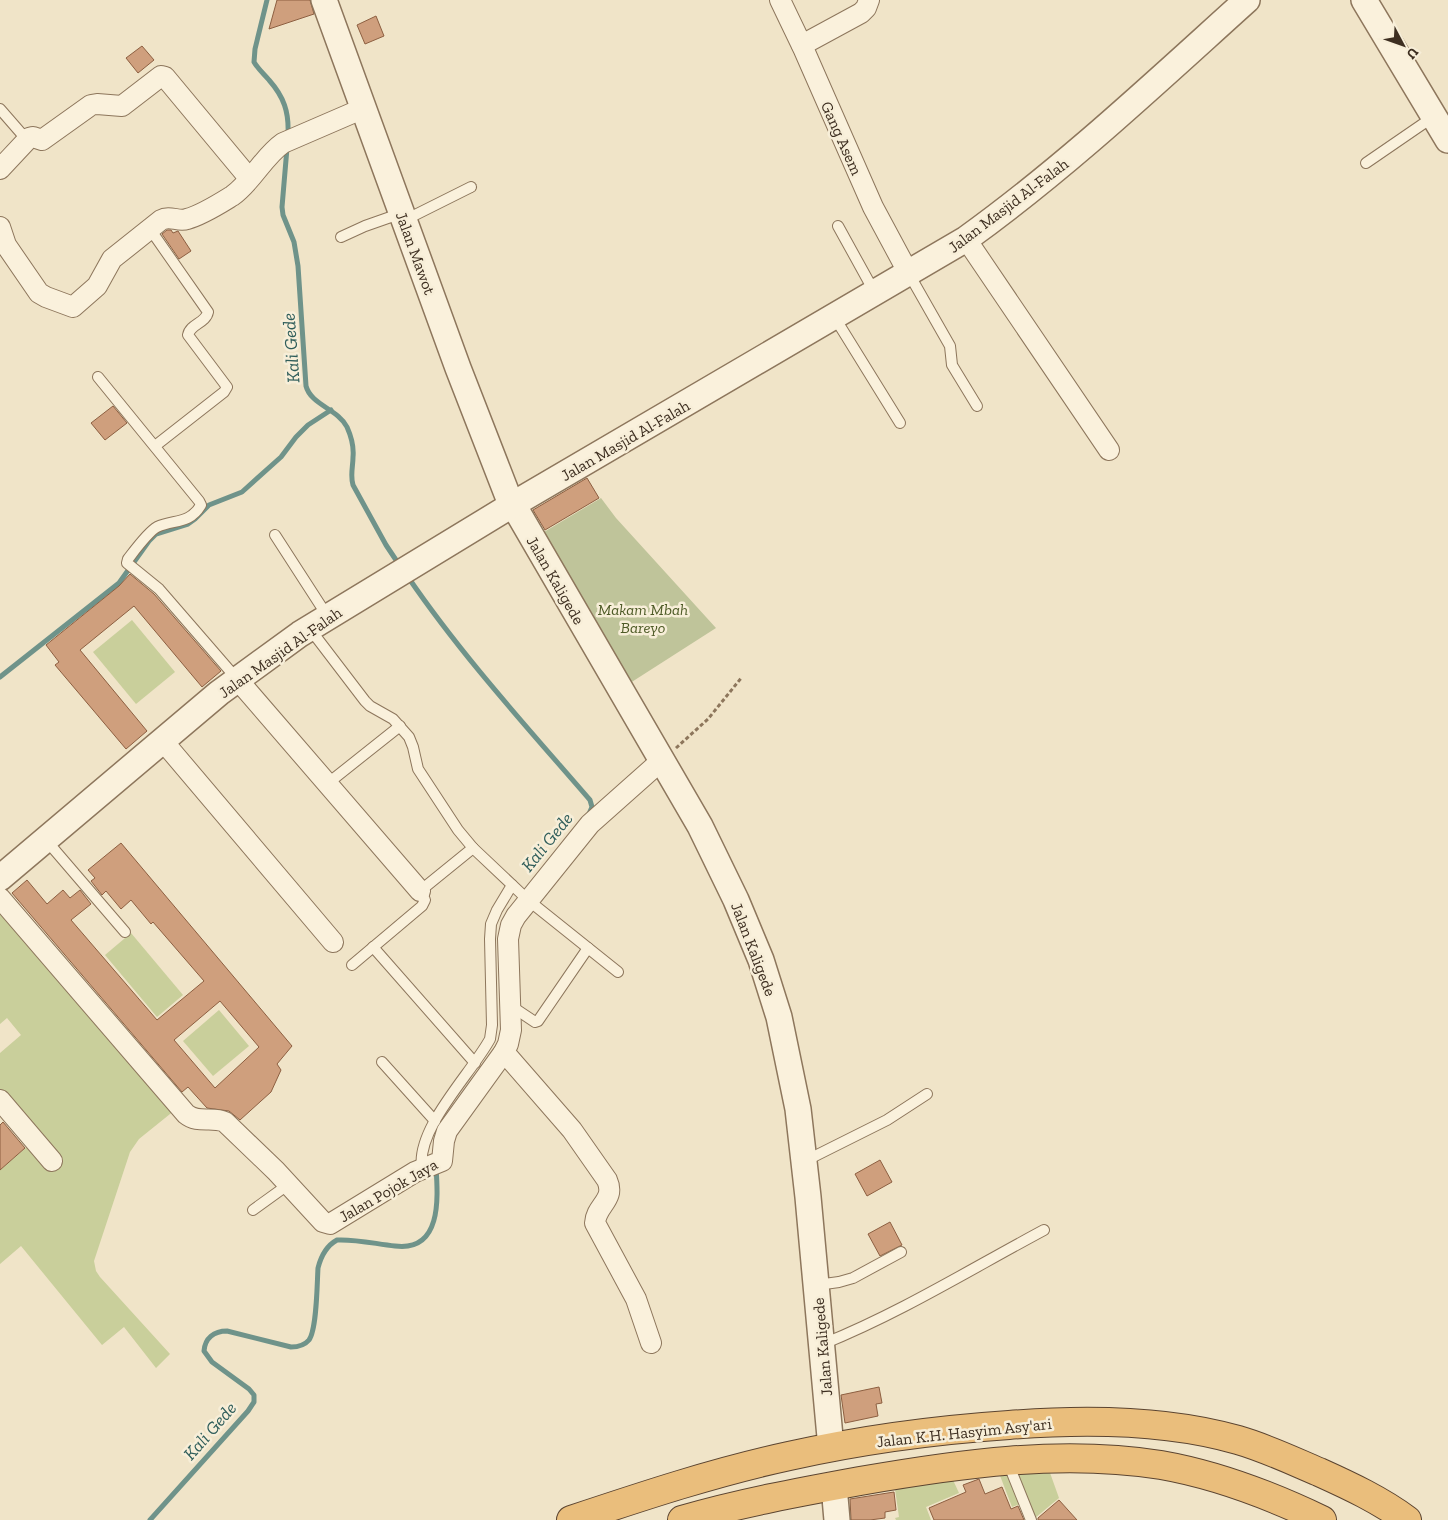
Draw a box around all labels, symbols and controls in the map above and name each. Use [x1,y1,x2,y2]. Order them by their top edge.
north arrow [1378,20,1428,70]
text: U [1403,44,1422,63]
street label: Gang Asem [817,98,866,178]
street label: Jalan Masjid Al-Falah [944,154,1072,257]
street label: Jalan Mawot [392,209,439,297]
water label: Kali Gede [278,312,304,384]
street label: Jalan Masjid Al-Falah [558,396,693,485]
street label: Jalan Kaligede [523,533,588,628]
park label: Makam Mbah Bareyo [598,600,688,637]
street label: Jalan Masjid Al-Falah [215,603,345,702]
water label: Kali Gede [516,808,578,876]
street label: Jalan Kaligede [727,900,780,999]
street label: Jalan Pojok Jaya [336,1154,441,1226]
street label: Jalan Kaligede [809,1297,836,1397]
water label: Kali Gede [179,1397,241,1465]
street label: Jalan K.H. Hasyim Asy'ari [876,1414,1053,1451]

